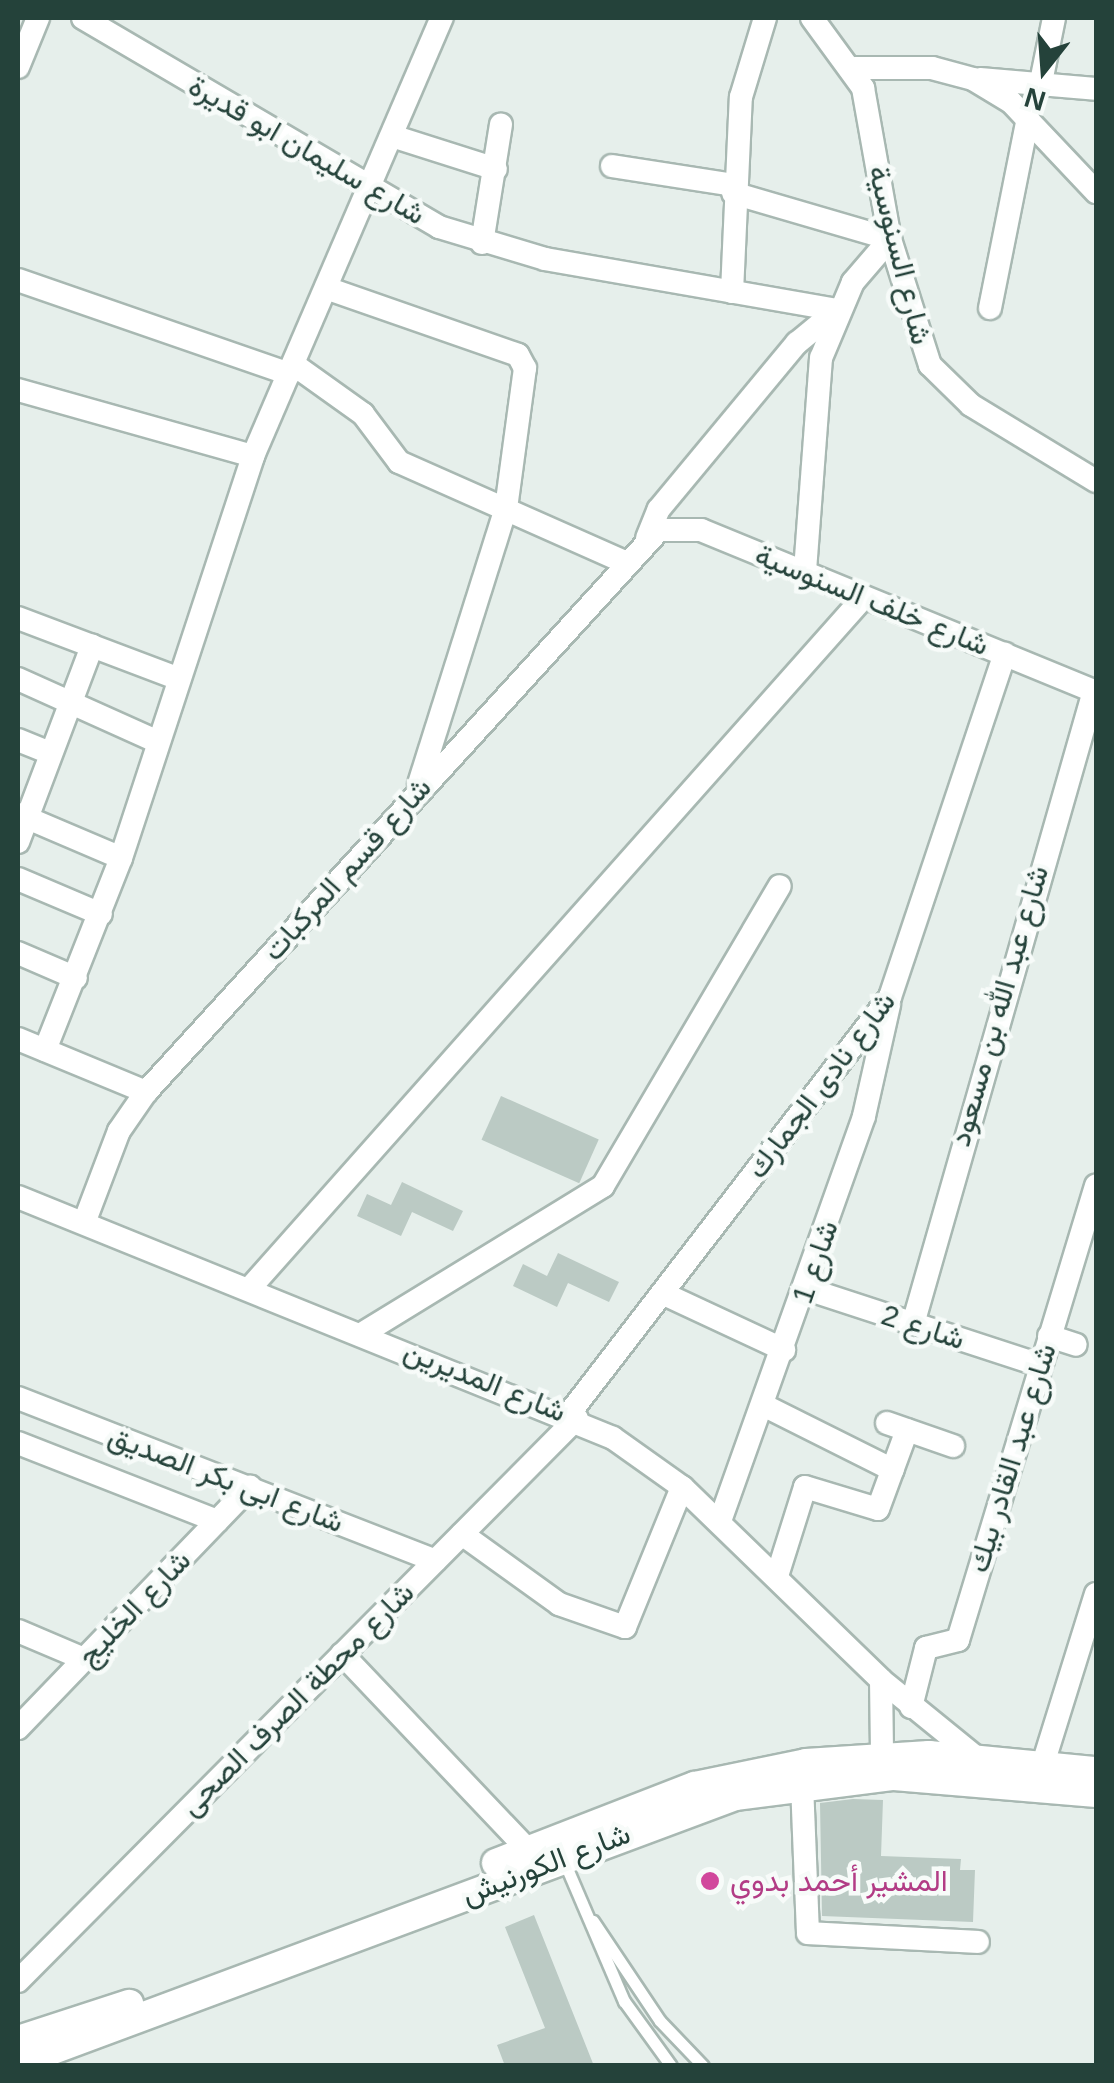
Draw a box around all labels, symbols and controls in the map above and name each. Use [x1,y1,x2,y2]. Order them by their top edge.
north arrow [994,20,1094,120]
street label: شارع سليمان ابو قديرة [182,68,432,232]
text: N [1021,81,1049,117]
street label: شارع السنوسية [860,162,940,348]
street label: شارع خلف السنوسية [750,537,994,663]
street label: شارع قسم المركبات [255,770,439,968]
street label: شارع عبد الله بن مسعود [942,862,1056,1150]
street label: شارع نادى الجمارك [739,984,903,1186]
street label: شارع 1 [784,1216,846,1308]
street label: شارع 2 [877,1297,969,1357]
street label: شارع المديرين [399,1332,571,1430]
street label: شارع عبد القادر بيك [960,1339,1064,1577]
street label: شارع ابى بكر الصديق [103,1418,349,1540]
street label: شارع الخليج [70,1542,198,1674]
street label: شارع محطة الصرف الصحى [173,1575,421,1823]
street label: شارع الكورنيش [457,1815,635,1913]
place label: المشير أحمد بدوي [730,1863,948,1899]
marker: المشير أحمد بدوي [699,1870,721,1892]

